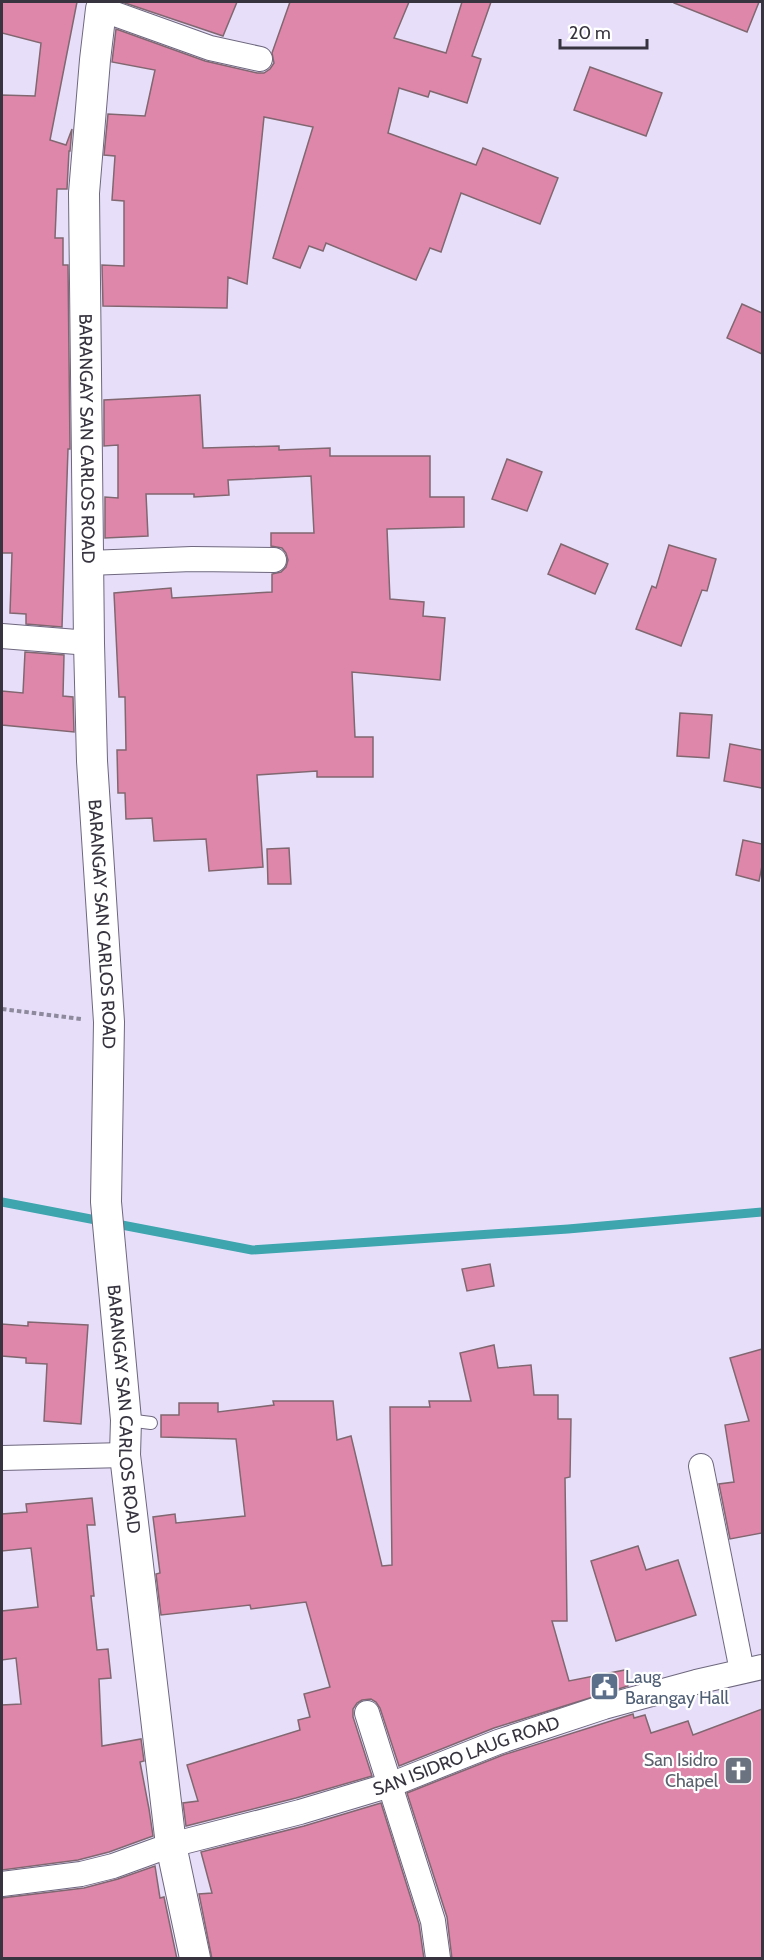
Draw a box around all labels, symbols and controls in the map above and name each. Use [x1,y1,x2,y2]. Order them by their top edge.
scale bar [560,12,647,50]
text: 20 m [569,22,611,44]
street label: BARANGAY SAN CARLOS ROAD [74,313,99,564]
street label: BARANGAY SAN CARLOS ROAD [84,799,120,1049]
street label: BARANGAY SAN CARLOS ROAD [103,1284,145,1535]
place label: Laug Barangay Hall [625,1666,729,1709]
public building icon: Laug Barangay Hall [588,1671,620,1703]
street label: SAN ISIDRO LAUG ROAD [370,1711,562,1801]
place label: San Isidro Chapel [644,1749,719,1792]
church icon: San Isidro Chapel [723,1754,755,1786]

